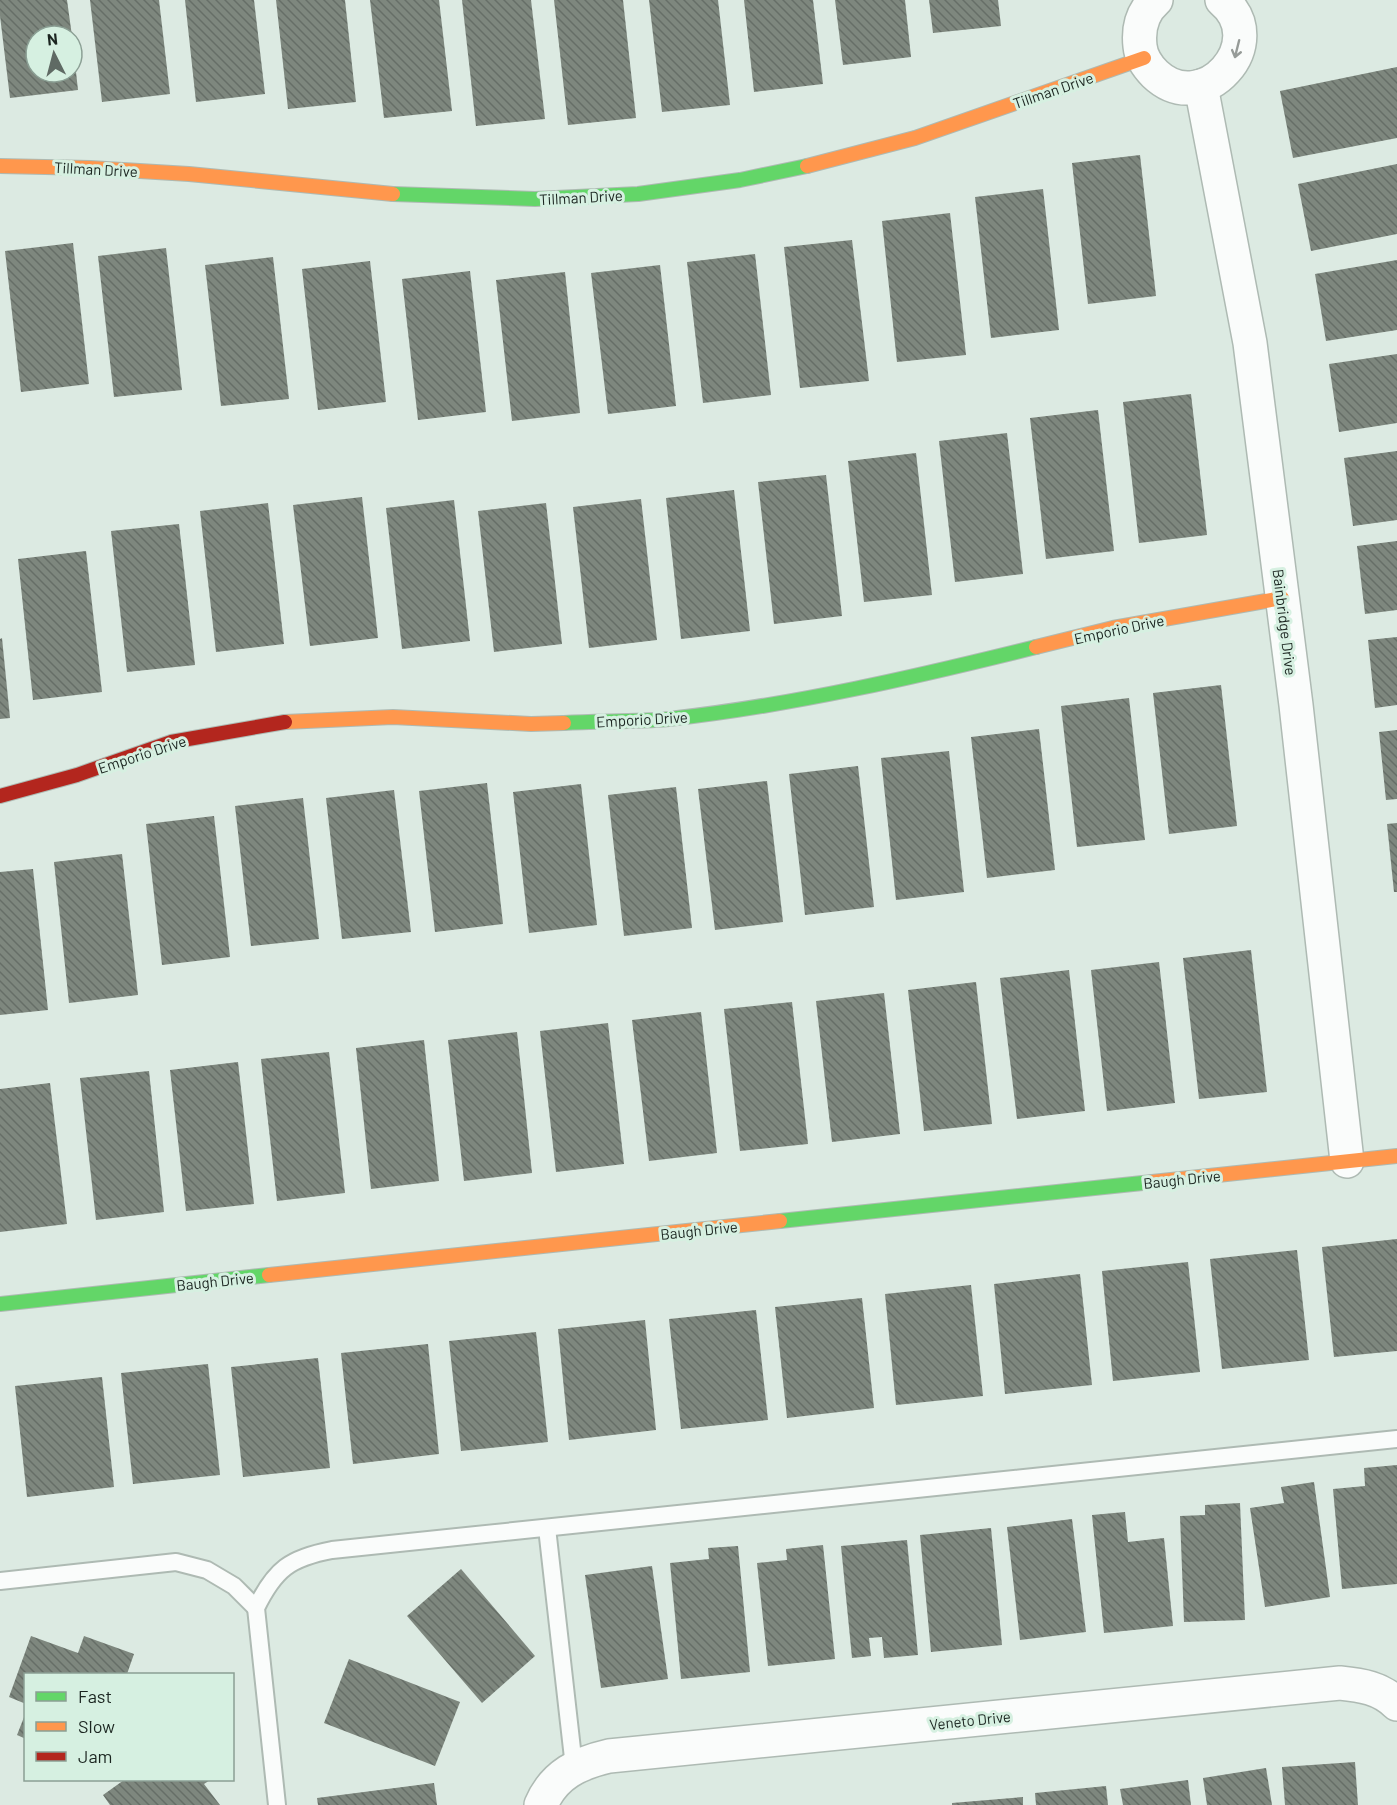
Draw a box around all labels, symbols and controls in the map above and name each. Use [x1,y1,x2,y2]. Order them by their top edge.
north arrow [24,24,84,84]
text: N [46,29,59,49]
one-way arrow [1230,39,1242,58]
street label: Tillman Drive [1011,68,1095,112]
street label: Tillman Drive [54,158,138,180]
street label: Tillman Drive [539,186,623,208]
street label: Bainbridge Drive [1270,568,1300,676]
street label: Emporio Drive [1072,611,1166,647]
street label: Emporio Drive [596,708,688,730]
street label: Emporio Drive [96,731,188,777]
street label: Baugh Drive [1142,1166,1222,1192]
street label: Baugh Drive [659,1217,739,1243]
street label: Baugh Drive [175,1268,255,1294]
legend [24,1673,234,1781]
text: Fast [78,1685,112,1707]
street label: Veneto Drive [928,1707,1012,1733]
text: Slow [78,1715,115,1737]
text: Jam [78,1745,112,1767]

